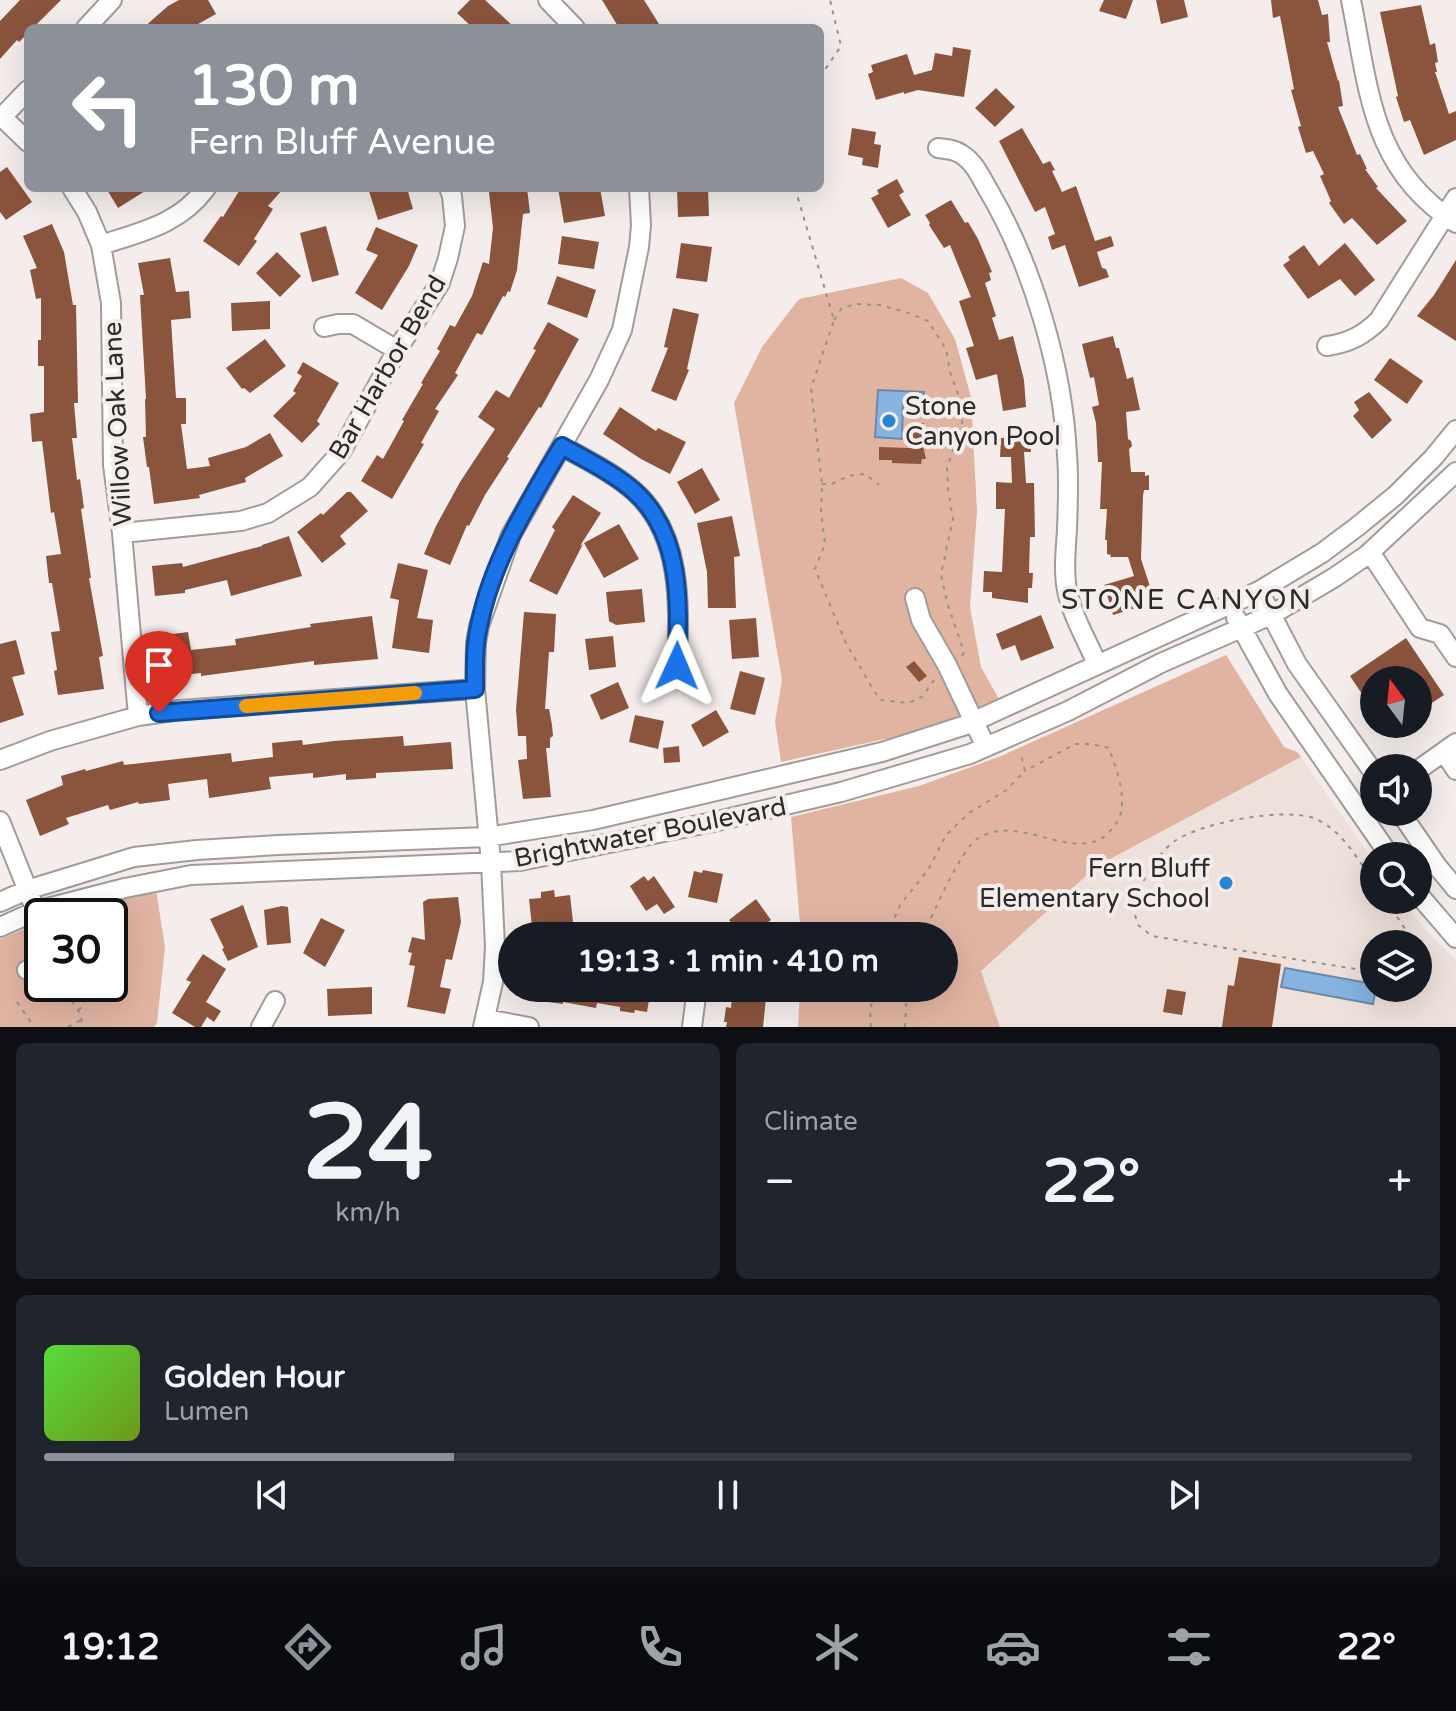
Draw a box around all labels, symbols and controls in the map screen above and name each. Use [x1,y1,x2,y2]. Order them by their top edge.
text: 130 m [188,53,359,120]
icon: left [56,56,160,160]
text: Fern Bluff Avenue [188,121,496,164]
street label: Bar Harbor Bend [322,270,453,465]
street label: Willow Oak Lane [97,321,138,527]
place label: Stone Canyon Pool [905,391,1061,452]
marker: Stone Canyon Pool [880,412,898,430]
district label: STONE CANYON [1061,583,1313,617]
position arrow [635,624,719,708]
pin [125,631,193,713]
icon: arrive [137,643,181,687]
north arrow [1360,666,1432,738]
map controls [1360,666,1432,1002]
button: sound [1360,754,1432,826]
street label: Brightwater Boulevard [511,791,789,874]
button: search [1360,842,1432,914]
place label: Fern Bluff Elementary School [979,853,1211,914]
marker: Fern Bluff Elementary School [1217,874,1235,892]
speed limit sign: 30 [24,898,128,1002]
button: layers [1360,930,1432,1002]
text: 19:13 · 1 min · 410 m [577,943,879,980]
text: 24 [303,1082,433,1207]
text: Climate [764,1106,858,1137]
text: 22° [1042,1146,1140,1218]
text: − [764,1156,795,1209]
text: + [1387,1156,1412,1209]
text: km/h [335,1197,401,1228]
text: Golden Hour [164,1359,345,1396]
text: Lumen [164,1396,249,1427]
icon: previous [250,1473,294,1517]
icon: pause [706,1473,750,1517]
icon: next [1162,1473,1206,1517]
icon: directions [280,1619,336,1675]
icon: music [456,1619,512,1675]
icon: phone [632,1619,688,1675]
icon: climate [809,1619,865,1675]
icon: car [985,1619,1041,1675]
icon: filters [1161,1619,1217,1675]
text: 19:12 [60,1626,160,1669]
text: 22° [1337,1626,1396,1669]

